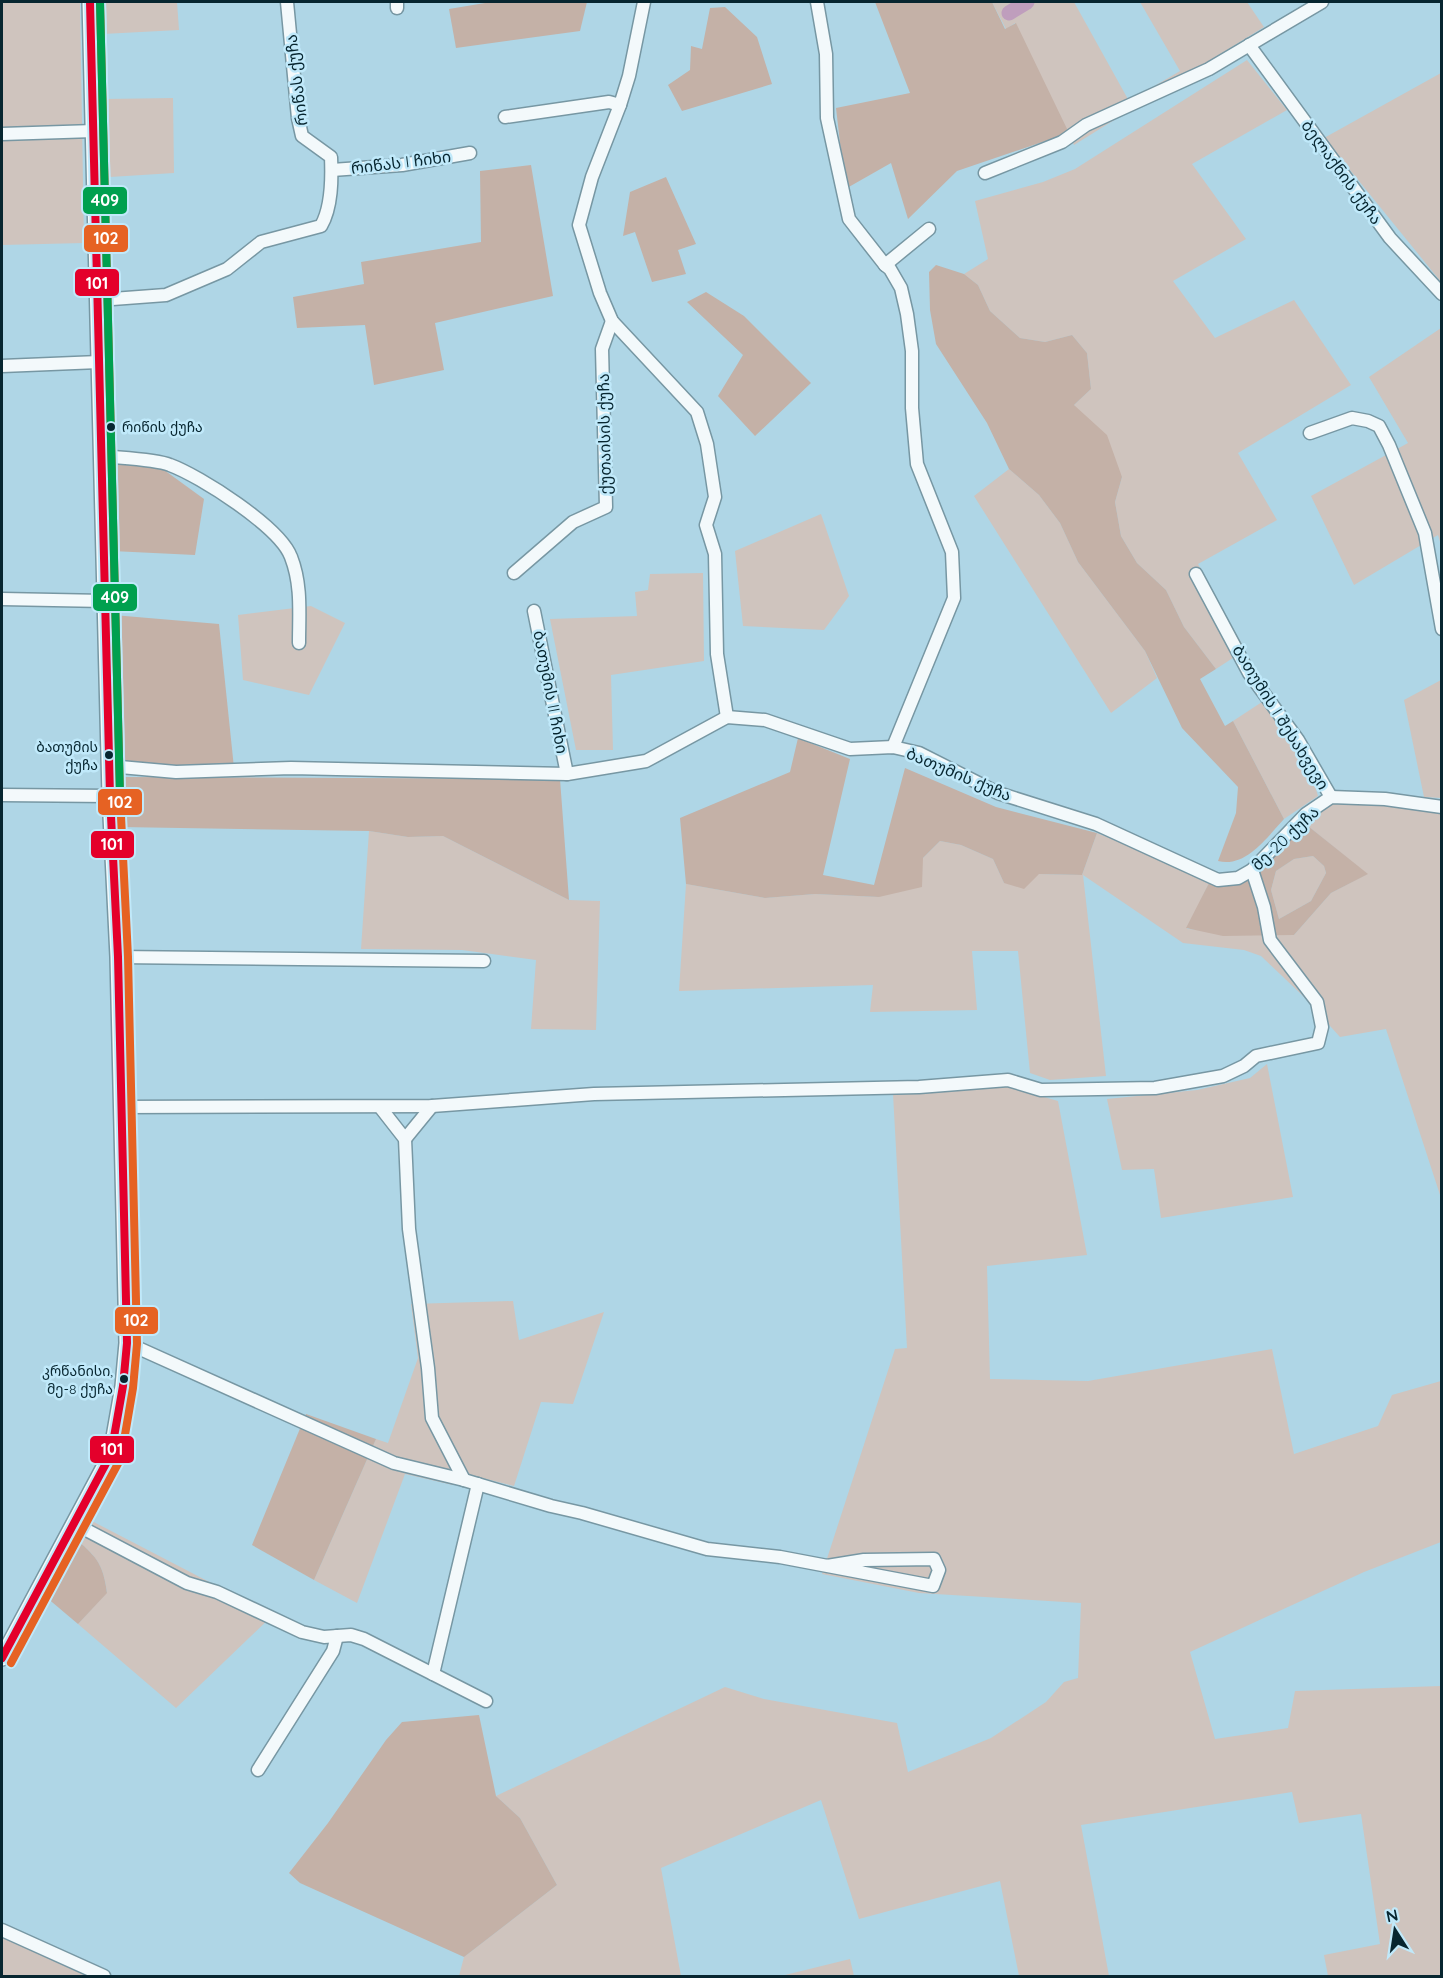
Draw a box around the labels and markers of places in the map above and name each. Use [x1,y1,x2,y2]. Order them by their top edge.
place label: რიწის ქუჩა [122,418,203,436]
marker: რიწის ქუჩა [105,421,117,433]
place label: ბათუმის ქუჩა [36,738,98,774]
marker: ბათუმის ქუჩა [103,749,115,761]
place label: კრწანისი, მე-8 ქუჩა [42,1362,113,1398]
marker: კრწანისი, მე-8 ქუჩა [118,1373,130,1385]

